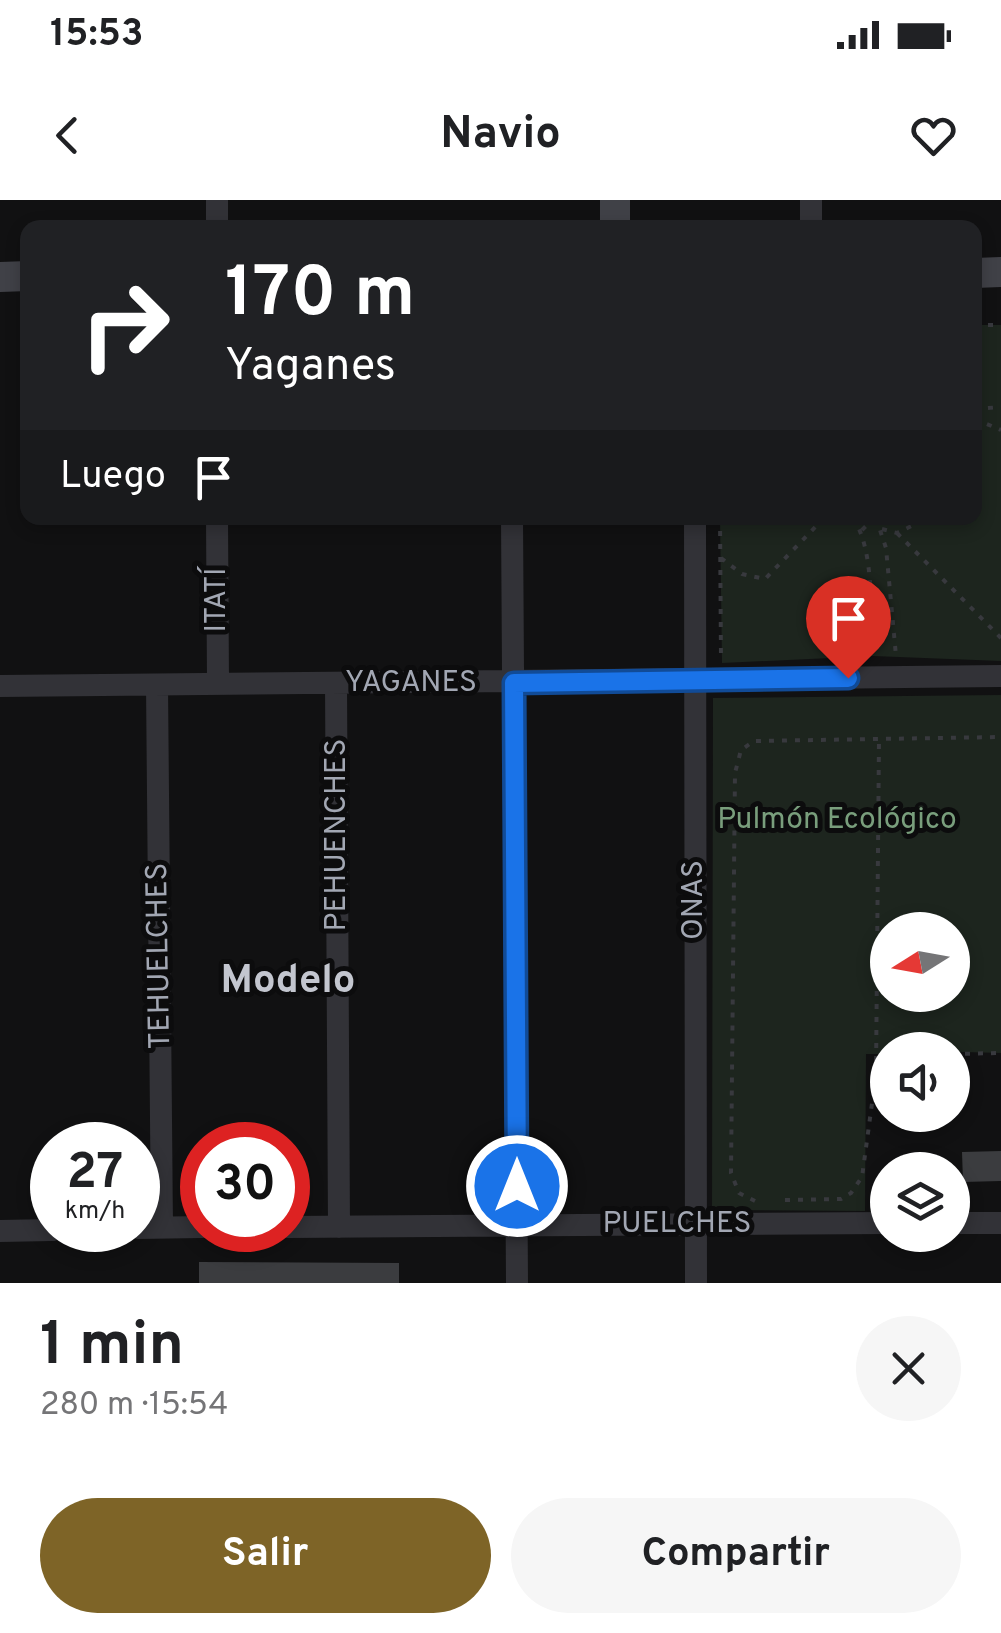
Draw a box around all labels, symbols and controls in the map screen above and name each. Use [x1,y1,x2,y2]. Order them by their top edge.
text: 15:53 [50,11,144,60]
text: Navio [440,107,561,164]
icon: back [40,108,95,163]
icon: heart [906,108,961,163]
text: 170 m [225,252,415,341]
icon: right [60,260,190,390]
text: Yaganes [225,339,396,396]
icon: arrive [186,450,241,505]
text: Luego [60,453,166,502]
street label: ITATÍ [197,565,236,633]
pin [806,576,891,679]
icon: arrive [821,591,876,646]
street label: YAGANES [345,665,477,702]
street label: PEHUENCHES [319,738,356,932]
park label: Pulmón Ecológico [717,802,957,839]
street label: ONAS [676,860,713,940]
street label: TEHUELCHES [140,862,180,1050]
north arrow [870,912,970,1012]
map controls [870,912,970,1252]
district label: Modelo [221,957,355,1007]
button: sound [870,1032,970,1132]
speed limit sign: 30 [180,1122,310,1252]
position arrow [465,1134,569,1238]
text: 27 [67,1143,123,1206]
button: layers [870,1152,970,1252]
text: km/h [65,1196,125,1228]
street label: PUELCHES [602,1206,752,1243]
text: 1 min [40,1310,184,1386]
button: close [856,1316,961,1421]
text: 280 m · 15:54 [40,1386,228,1426]
button: Salir [40,1498,491,1613]
button: Compartir [511,1498,961,1613]

